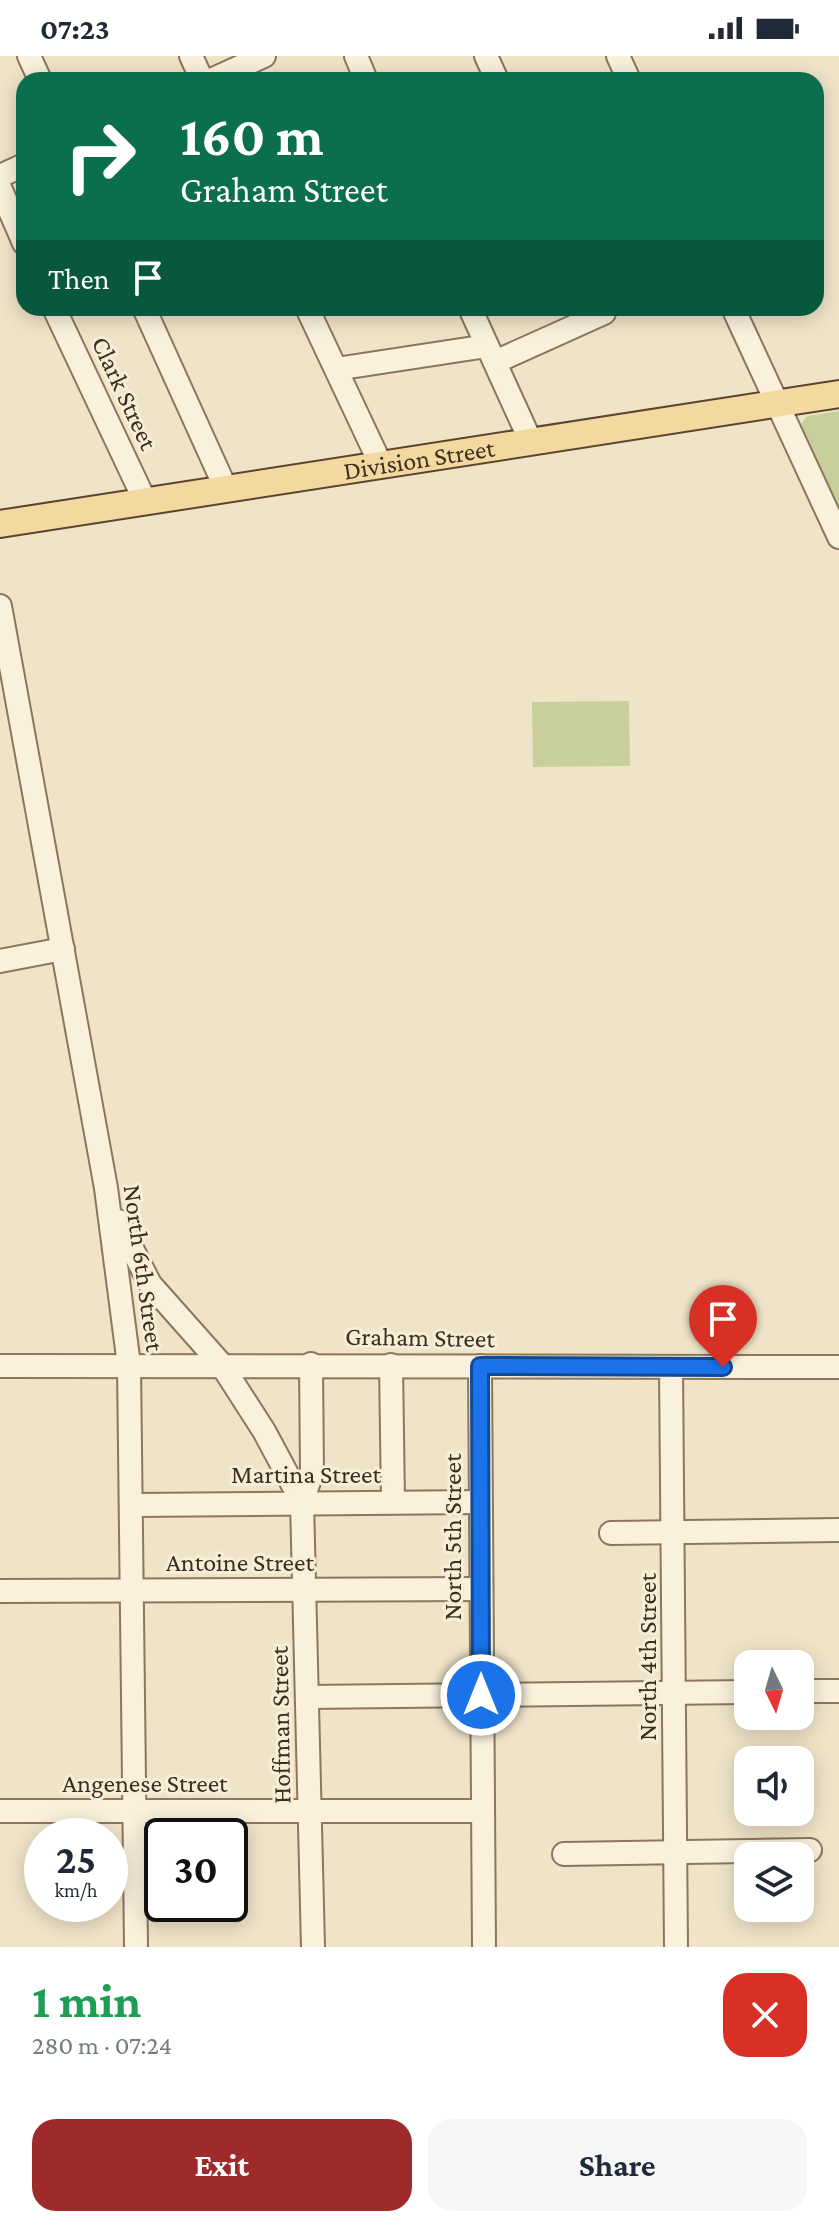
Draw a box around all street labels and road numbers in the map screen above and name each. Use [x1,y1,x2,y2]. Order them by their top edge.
street label: Clark Street [86,332,164,455]
street label: Division Street [341,433,497,486]
street label: North 6th Street [117,1183,170,1354]
street label: Graham Street [345,1322,496,1353]
street label: North 5th Street [438,1453,467,1621]
street label: Martina Street [231,1460,381,1489]
street label: Antoine Street [166,1548,314,1577]
street label: North 4th Street [633,1573,662,1741]
street label: Hoffman Street [265,1645,296,1804]
street label: Angenese Street [62,1769,228,1798]

